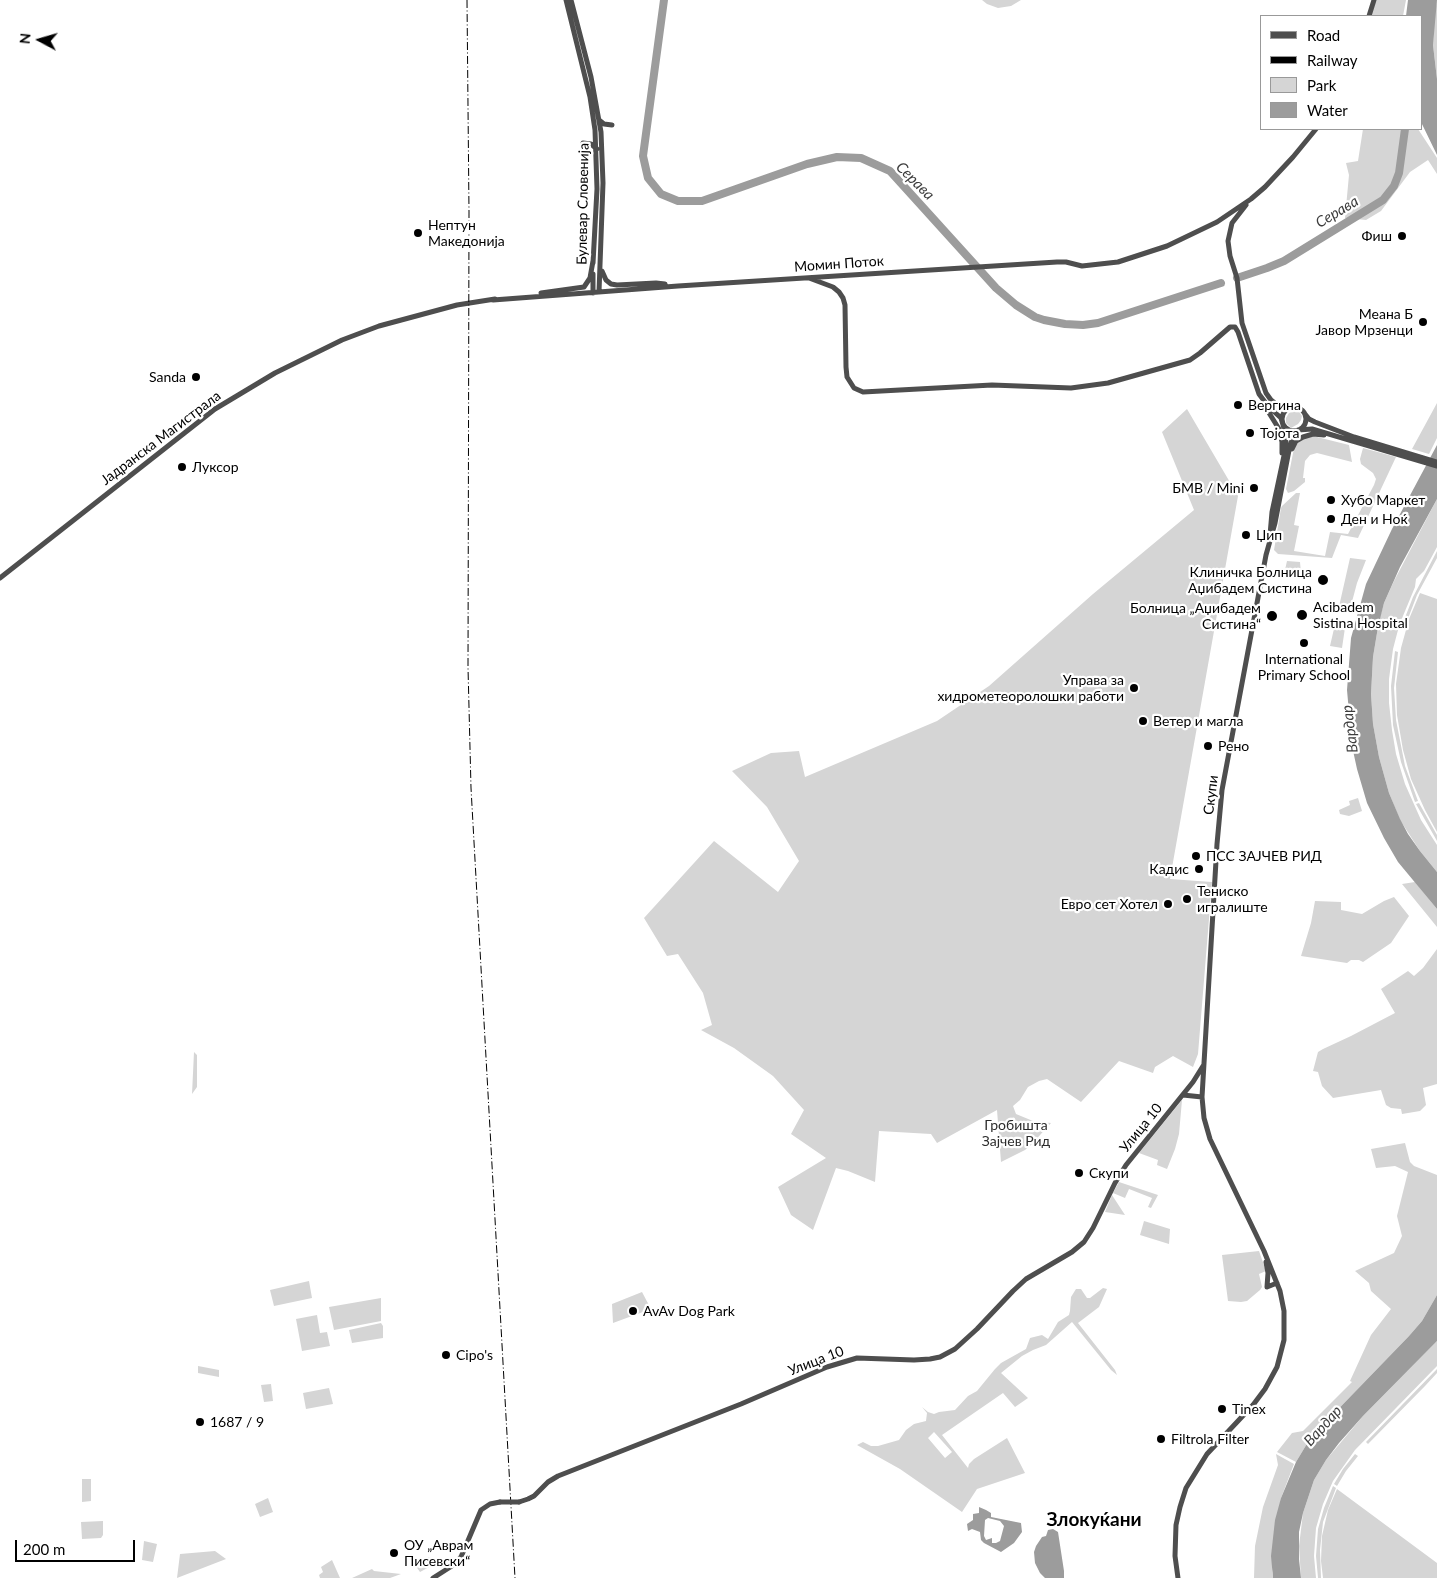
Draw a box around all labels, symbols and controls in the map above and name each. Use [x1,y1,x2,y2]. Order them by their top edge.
north arrow [15,15,65,65]
legend [1260,15,1422,130]
text: Road [1307,26,1340,44]
text: N [16,32,34,45]
text: Railway [1307,51,1358,69]
text: Park [1307,76,1336,94]
text: Water [1307,101,1348,119]
street label: Булевар Словенија [574,143,592,265]
water label: Серава [892,158,938,204]
water label: Серава [1312,192,1362,232]
place label: Нептун Македонија [428,217,505,250]
marker: Нептун Македонија [412,227,424,239]
place label: Фиш [1362,228,1392,244]
marker: Фиш [1396,230,1408,242]
street label: Момин Поток [794,252,884,276]
place label: Меана Б Јавор Мрзенци [1315,306,1413,338]
marker: Меана Б Јавор Мрзенци [1417,316,1429,328]
place label: Sanda [149,369,186,385]
marker: Sanda [190,371,202,383]
street label: Јадранска Магистрала [98,387,224,489]
place label: Вергина [1248,397,1301,413]
marker: Вергина [1232,399,1244,411]
place label: Тојота [1260,425,1299,441]
marker: Тојота [1244,427,1256,439]
place label: Луксор [192,459,239,475]
marker: Луксор [176,461,188,473]
place label: БМВ / Mini [1172,480,1244,496]
marker: БМВ / Mini [1248,482,1260,494]
place label: Хубо Маркет [1341,492,1425,508]
marker: Хубо Маркет [1325,494,1337,506]
place label: Ден и Ноќ [1341,511,1408,527]
marker: Ден и Ноќ [1325,513,1337,525]
place label: Џип [1256,527,1282,543]
marker: Џип [1240,529,1252,541]
place label: Клиничка Болница Аџибадем Систина [1188,564,1312,596]
marker: Клиничка Болница Аџибадем Систина [1316,573,1330,587]
place label: Acibadem Sistina Hospital [1313,599,1408,632]
place label: Болница „Аџибадем Систина“ [1130,600,1261,632]
marker: Acibadem Sistina Hospital [1295,608,1309,622]
marker: Болница „Аџибадем Систина“ [1265,609,1279,623]
marker: International Primary School [1298,637,1310,649]
place label: International Primary School [1258,651,1350,684]
place label: Управа за хидрометеоролошки работи [937,672,1124,704]
marker: Управа за хидрометеоролошки работи [1128,682,1140,694]
water label: Вардар [1338,704,1362,754]
place label: Ветер и магла [1153,713,1243,729]
marker: Ветер и магла [1137,715,1149,727]
place label: Рено [1218,738,1249,754]
marker: Рено [1202,740,1214,752]
street label: Скупи [1200,774,1222,816]
place label: ПСС ЗАЈЧЕВ РИД [1206,848,1322,864]
marker: ПСС ЗАЈЧЕВ РИД [1190,850,1202,862]
place label: Кадис [1149,861,1189,877]
marker: Кадис [1193,863,1205,875]
place label: Тениско игралиште [1197,883,1268,916]
marker: Тениско игралиште [1181,893,1193,905]
place label: Евро сет Хотел [1061,896,1158,912]
marker: Евро сет Хотел [1162,898,1174,910]
street label: Улица 10 [1116,1100,1166,1156]
park label: Гробишта Зајчев Рид [982,1117,1050,1150]
place label: Скупи [1089,1165,1129,1181]
marker: Скупи [1073,1167,1085,1179]
place label: AvAv Dog Park [643,1303,735,1319]
marker: AvAv Dog Park [627,1305,639,1317]
street label: Улица 10 [786,1343,846,1379]
place label: Cipo's [456,1347,493,1363]
marker: Cipo's [440,1349,452,1361]
place label: Tinex [1232,1401,1266,1417]
water label: Вардар [1300,1402,1346,1450]
marker: Tinex [1216,1403,1228,1415]
place label: 1687 / 9 [210,1414,264,1430]
marker: 1687 / 9 [194,1416,206,1428]
place label: Filtrola Filter [1171,1431,1249,1447]
marker: Filtrola Filter [1155,1433,1167,1445]
district label: Злокуќани [1046,1509,1142,1531]
scale bar [18,1530,138,1562]
place label: ОУ „Аврам Писевски“ [404,1537,473,1570]
text: 200 m [23,1540,65,1558]
marker: ОУ „Аврам Писевски“ [388,1547,400,1559]

